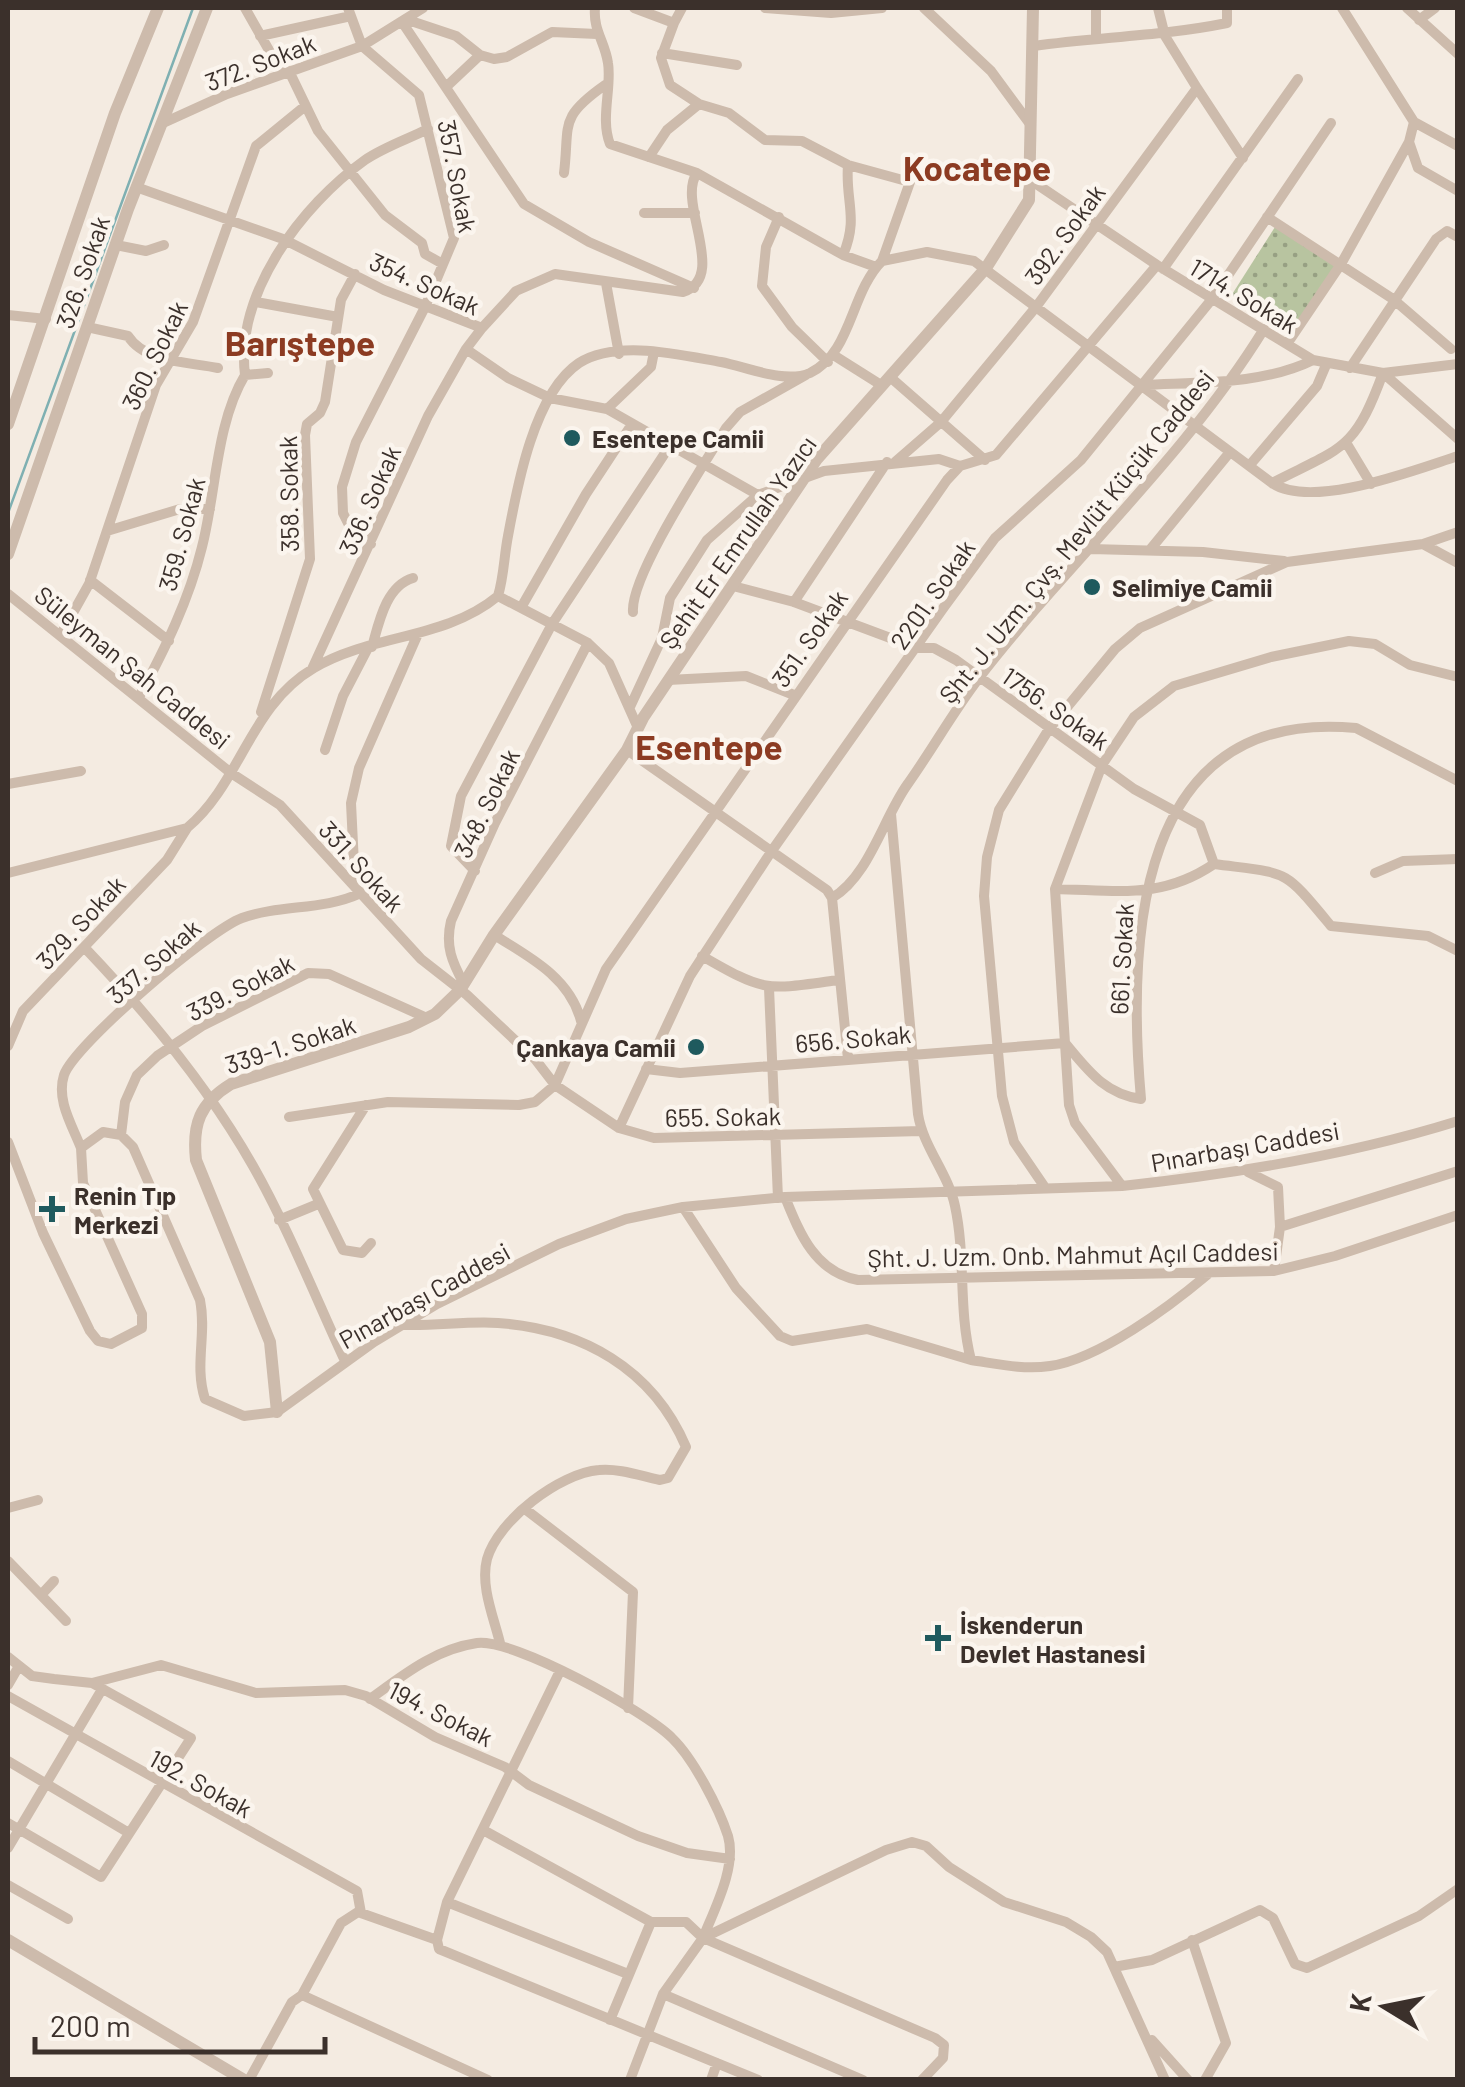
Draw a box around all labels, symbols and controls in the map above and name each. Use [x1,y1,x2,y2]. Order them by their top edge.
street label: 372. Sokak [201,27,319,97]
street label: 357. Sokak [432,117,484,235]
district label: Kocatepe [903,146,1051,188]
street label: 392. Sokak [1017,178,1111,290]
street label: 326. Sokak [49,212,115,332]
street label: 354. Sokak [365,245,485,321]
street label: 1714. Sokak [1184,251,1304,339]
street label: 360. Sokak [115,296,193,414]
district label: Barıştepe [225,321,375,363]
street label: Şht. J. Uzm. Çvş. Mevlüt Küçük Caddesi [932,363,1220,709]
place label: Esentepe Camii [592,423,764,453]
marker: Esentepe Camii [561,427,583,449]
street label: Şehit Er Emrullah Yazıcı [652,430,822,654]
street label: 358. Sokak [272,435,304,553]
street label: 336. Sokak [332,441,406,559]
street label: 359. Sokak [151,474,211,594]
street label: 2201. Sokak [883,533,981,655]
place label: Selimiye Camii [1112,572,1273,602]
marker: Selimiye Camii [1081,576,1103,598]
street label: Süleyman Şah Caddesi [29,579,237,755]
street label: 351. Sokak [765,584,853,692]
street label: 1756. Sokak [997,660,1115,756]
district label: Esentepe [635,725,783,767]
street label: 348. Sokak [447,744,525,862]
street label: 331. Sokak [313,814,411,918]
street label: 329. Sokak [29,869,131,975]
street label: 661. Sokak [1103,902,1139,1016]
street label: 337. Sokak [100,912,206,1010]
street label: 339. Sokak [181,947,299,1027]
street label: 339-1. Sokak [221,1009,359,1079]
street label: 656. Sokak [794,1018,912,1058]
place label: Çankaya Camii [516,1032,676,1062]
marker: Çankaya Camii [685,1036,707,1058]
street label: 655. Sokak [665,1100,781,1132]
street label: Pınarbaşı Caddesi [1148,1115,1342,1177]
place label: Renin Tıp Merkezi [74,1180,176,1239]
marker: Renin Tıp Merkezi [39,1196,65,1222]
street label: Şht. J. Uzm. Onb. Mahmut Açıl Caddesi [867,1235,1279,1273]
street label: Pınarbaşı Caddesi [333,1236,515,1354]
place label: İskenderun Devlet Hastanesi [960,1609,1146,1668]
marker: İskenderun Devlet Hastanesi [925,1625,951,1651]
street label: 194. Sokak [384,1674,498,1752]
street label: 192. Sokak [144,1743,258,1823]
north arrow [1335,1957,1435,2057]
text: K [1341,1990,1378,2014]
scale bar [35,1992,325,2054]
text: 200 m [50,2007,131,2043]

